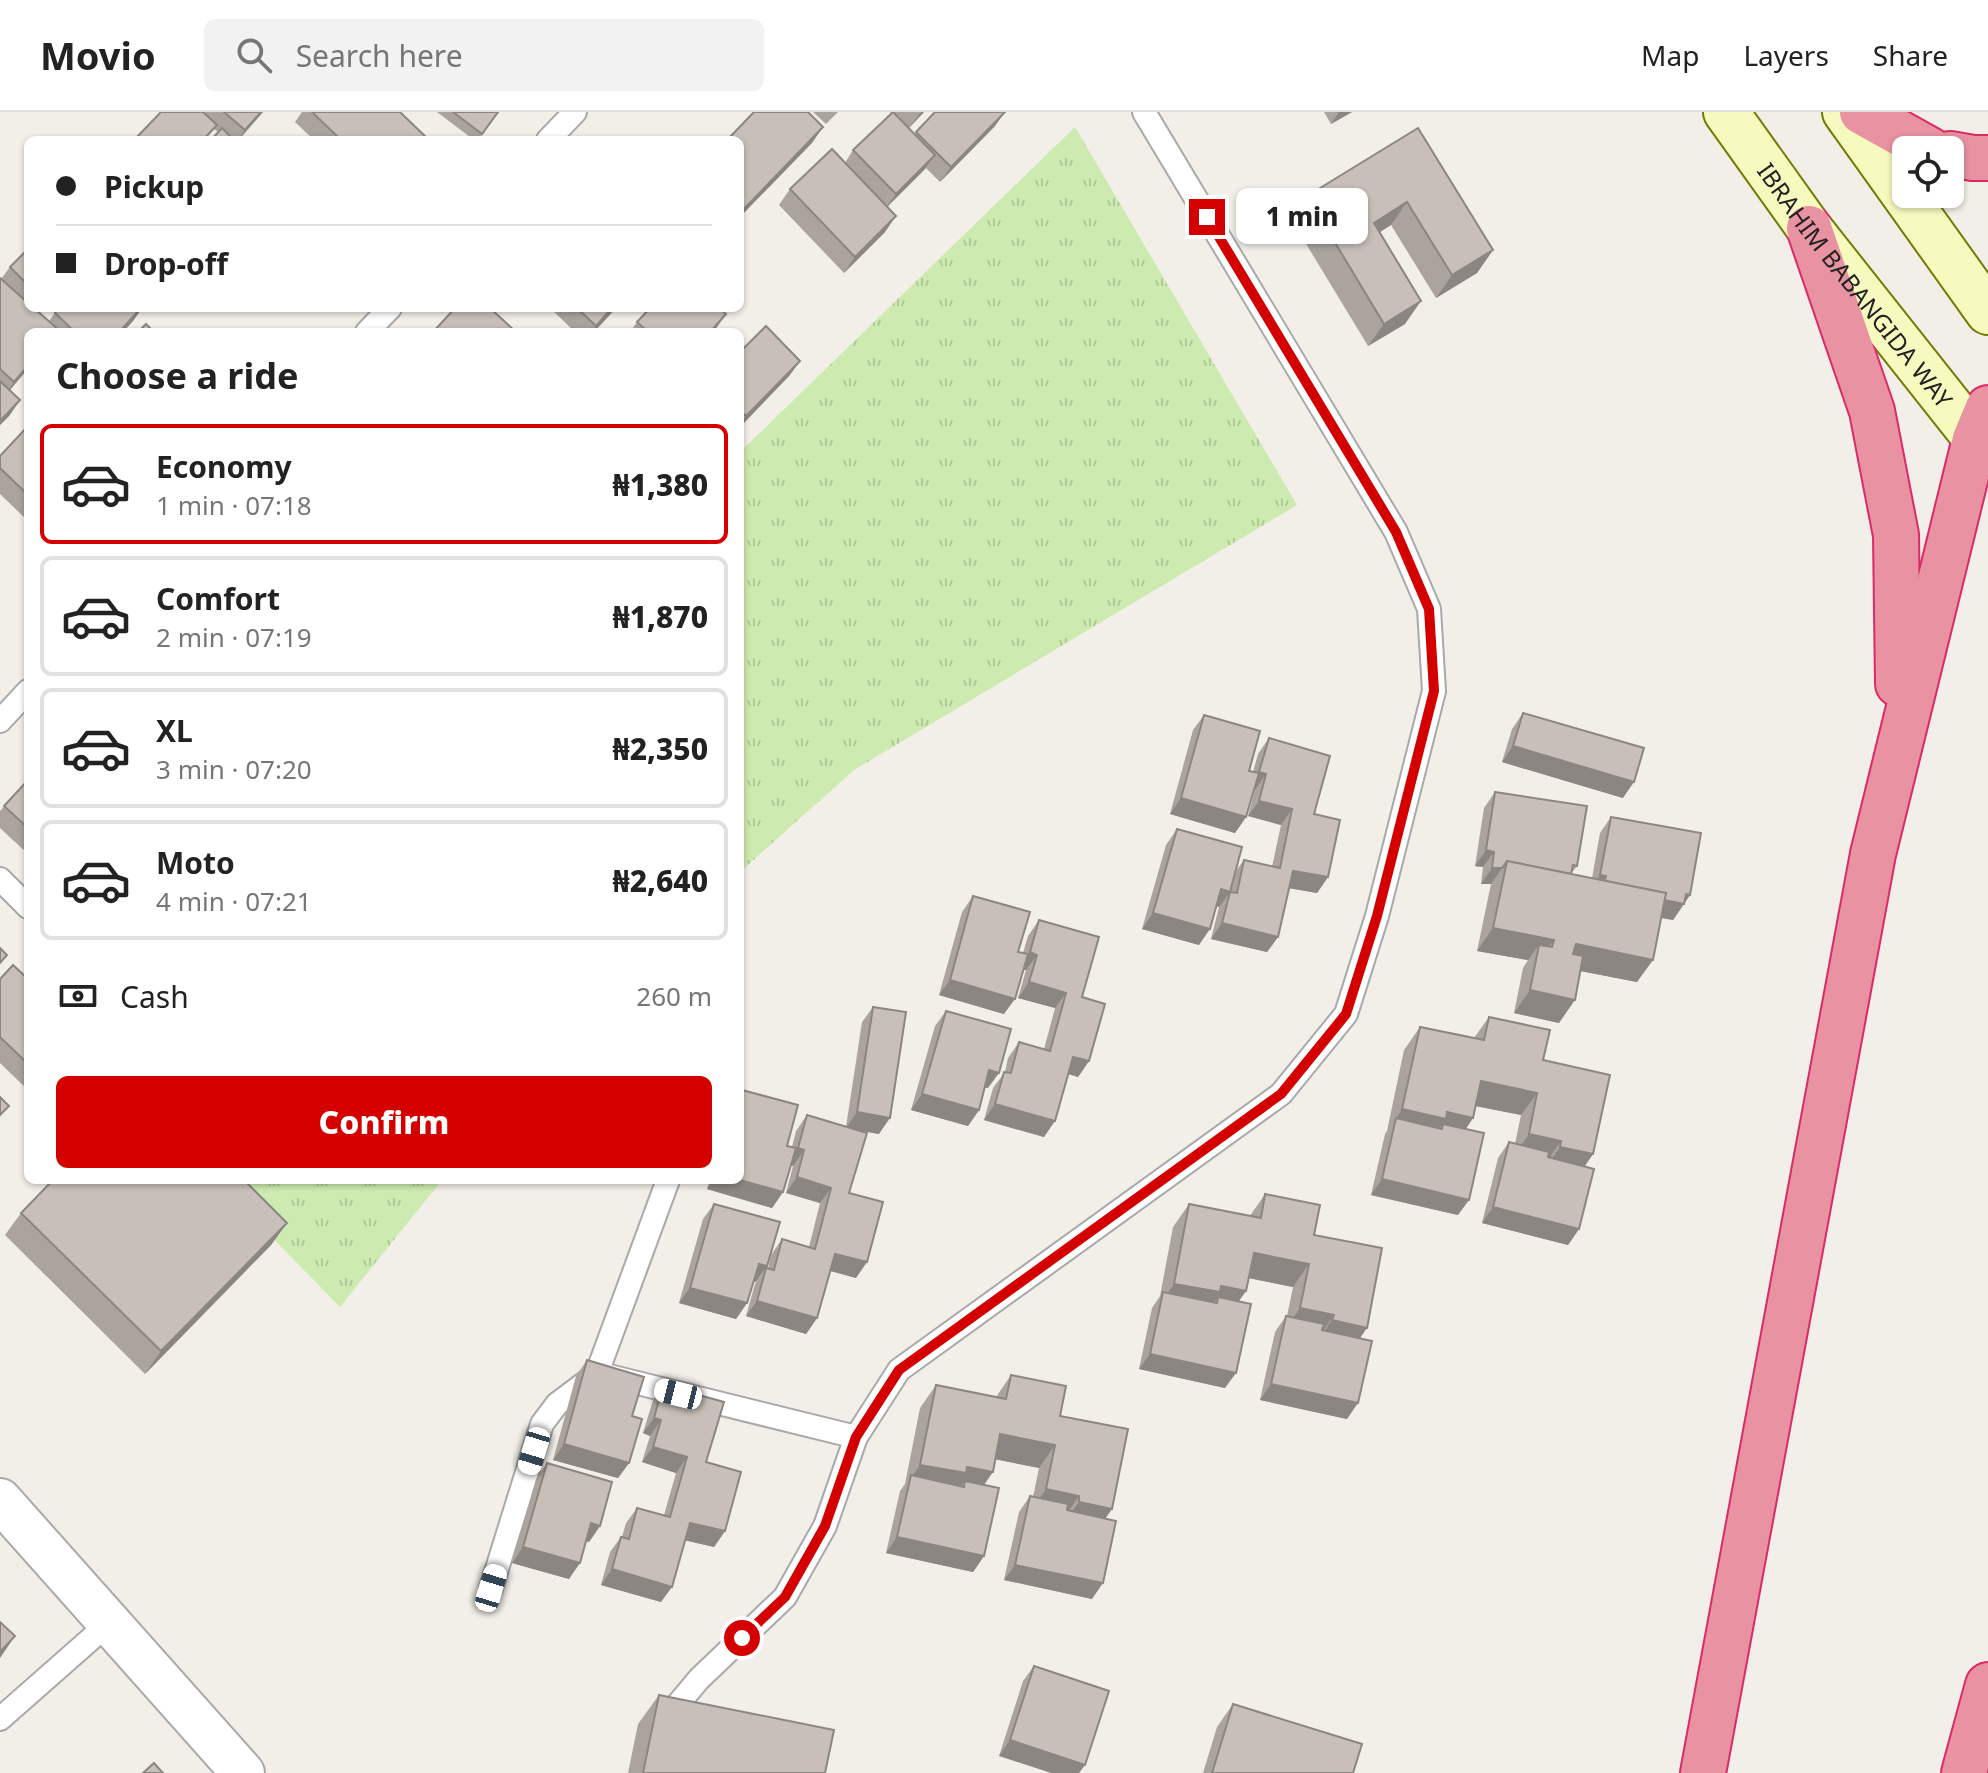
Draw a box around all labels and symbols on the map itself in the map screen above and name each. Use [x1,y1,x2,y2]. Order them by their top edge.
street label: IBRAHIM BABANGIDA WAY [1751,156,1961,414]
callout: 1 min [1235,189,1367,245]
route end [1189,199,1225,235]
car [652,1377,704,1411]
car [516,1425,552,1477]
car [473,1562,509,1614]
route start [724,1620,760,1656]

